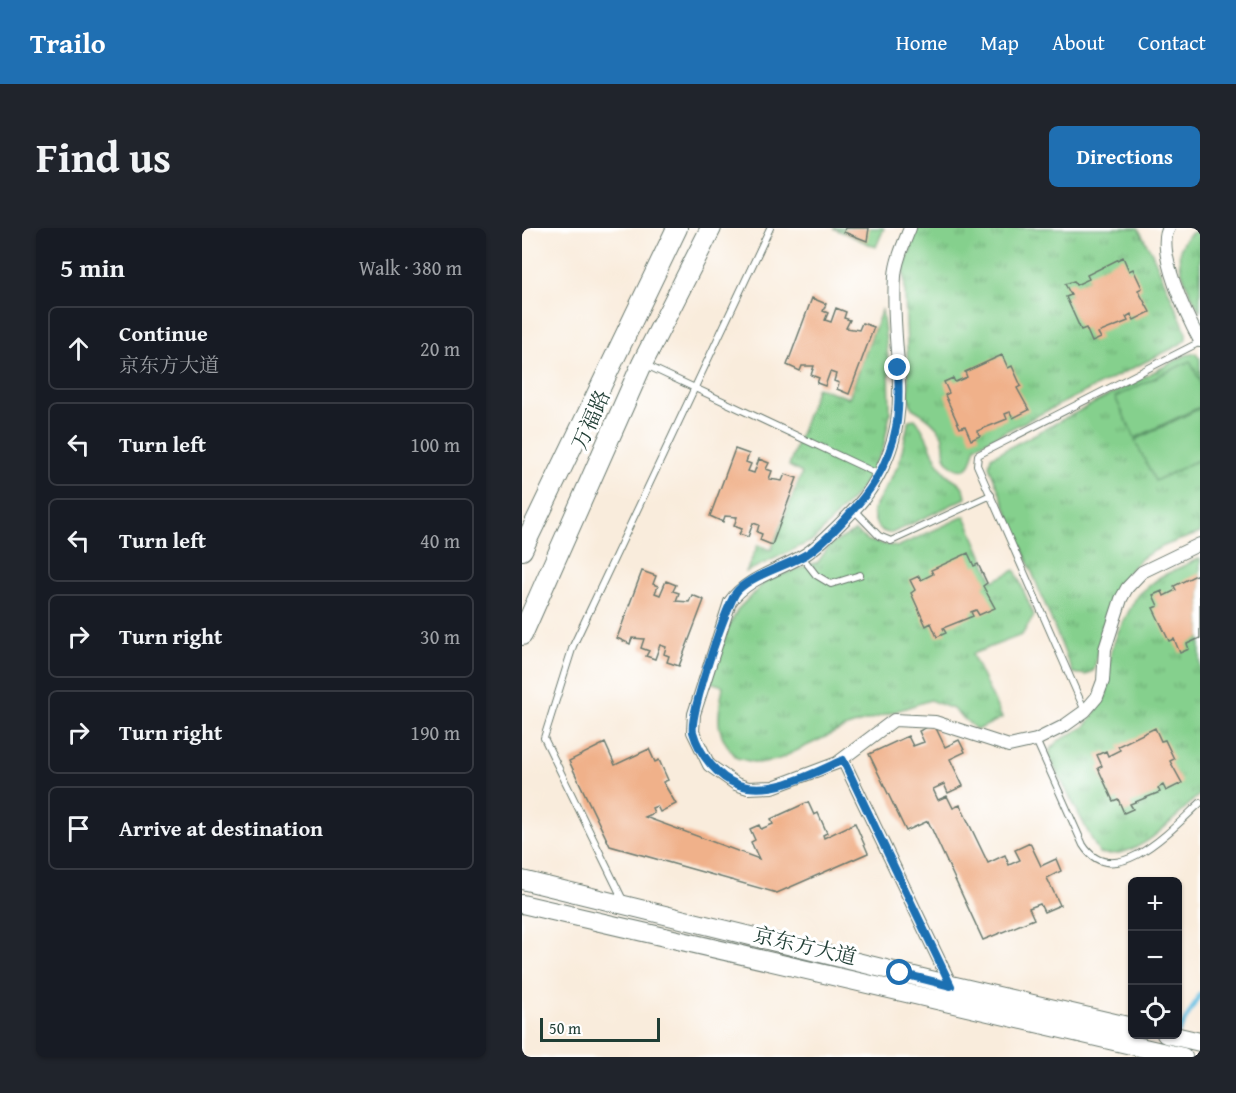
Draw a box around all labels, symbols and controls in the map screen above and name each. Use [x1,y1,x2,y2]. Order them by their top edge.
text: Trailo [30,22,106,63]
text: Home [896,27,947,58]
text: Map [980,27,1019,58]
text: About [1052,27,1105,58]
text: Contact [1138,27,1206,58]
text: Find us [36,126,171,187]
button: Directions [1049,126,1200,187]
text: 5 min [60,248,125,287]
text: Walk · 380 m [359,253,462,282]
text: Continue [119,317,208,349]
icon: ahead [62,332,95,365]
text: 20 m [420,334,460,363]
text: 京东方大道 [119,350,219,379]
route end [884,354,910,380]
street label: 万福路 [564,385,618,455]
icon: left [62,428,95,461]
text: Turn left [119,428,206,460]
text: 100 m [410,430,460,459]
icon: left [62,524,95,557]
text: Turn left [119,524,206,556]
text: 40 m [420,526,460,555]
icon: right [62,620,95,653]
text: Turn right [119,620,222,652]
text: 30 m [420,622,460,651]
icon: right [62,716,95,749]
text: Turn right [119,716,222,748]
text: 190 m [410,718,460,747]
icon: arrive [62,812,95,845]
text: Arrive at destination [119,812,323,844]
map controls [1128,877,1182,1039]
button: + [1128,877,1182,931]
street label: 京东方大道 [750,919,860,972]
button: − [1128,931,1182,985]
route start [886,959,912,985]
button: locate [1128,985,1182,1039]
scale bar [540,1015,660,1042]
text: 50 m [549,1016,581,1040]

